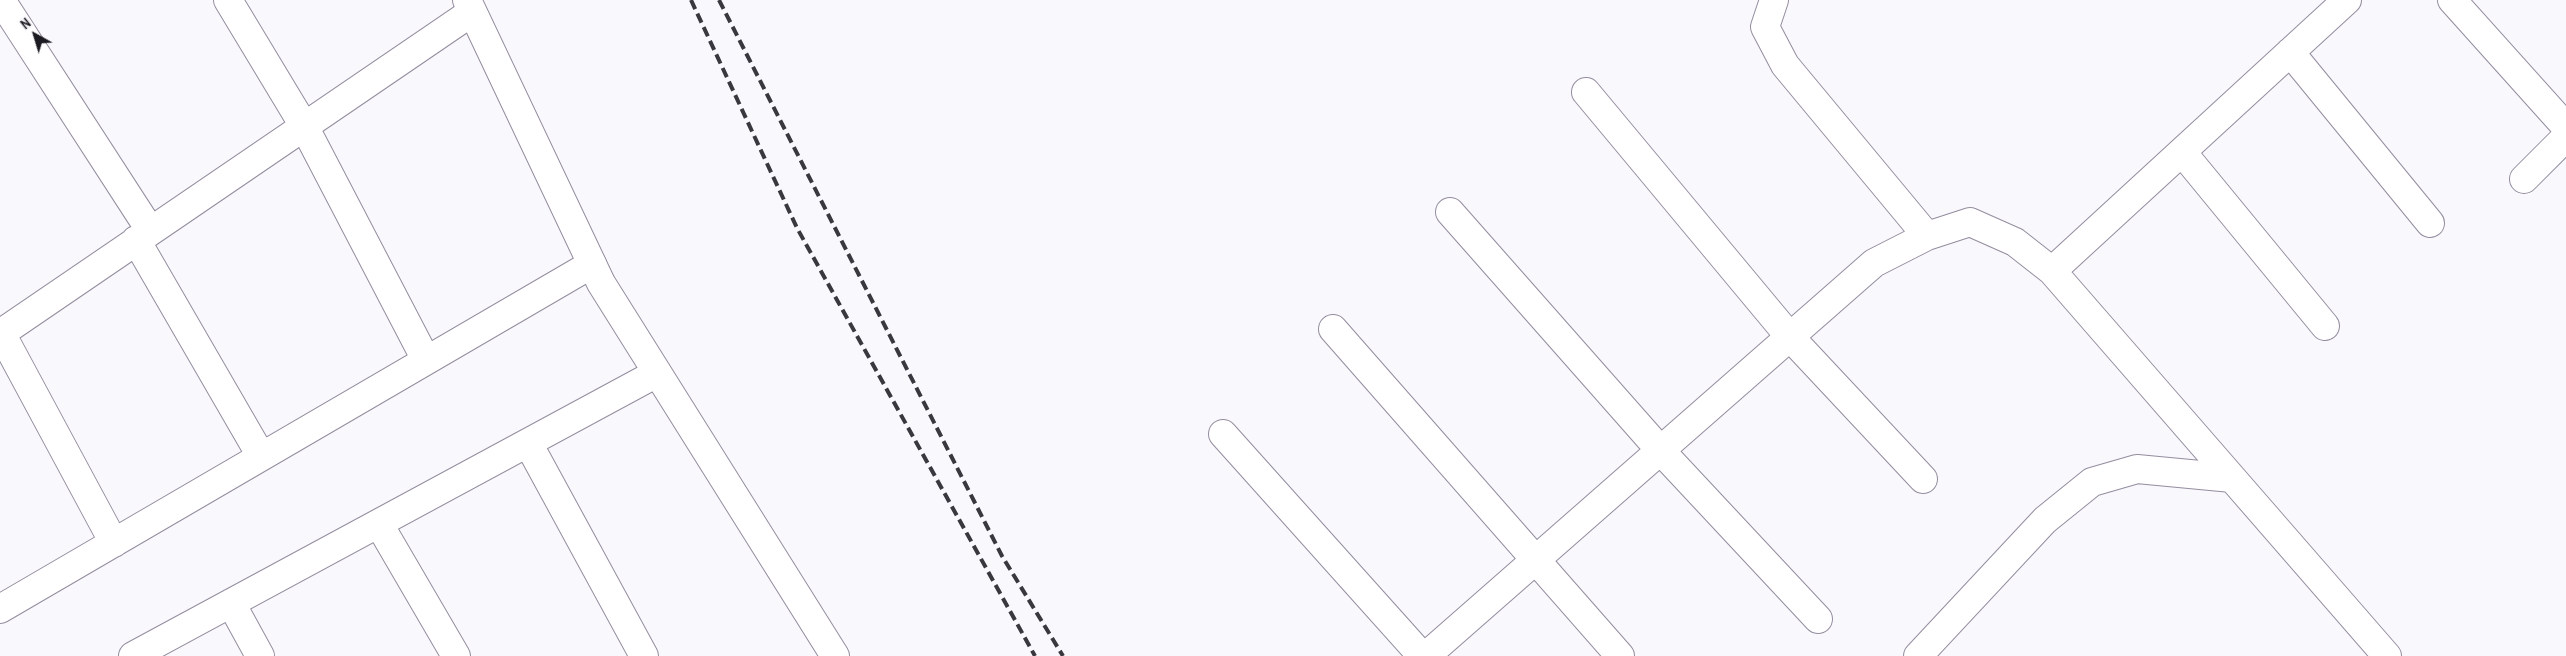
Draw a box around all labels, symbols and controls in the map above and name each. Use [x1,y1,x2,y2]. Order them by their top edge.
north arrow [10,10,60,60]
text: N [17,14,34,33]

